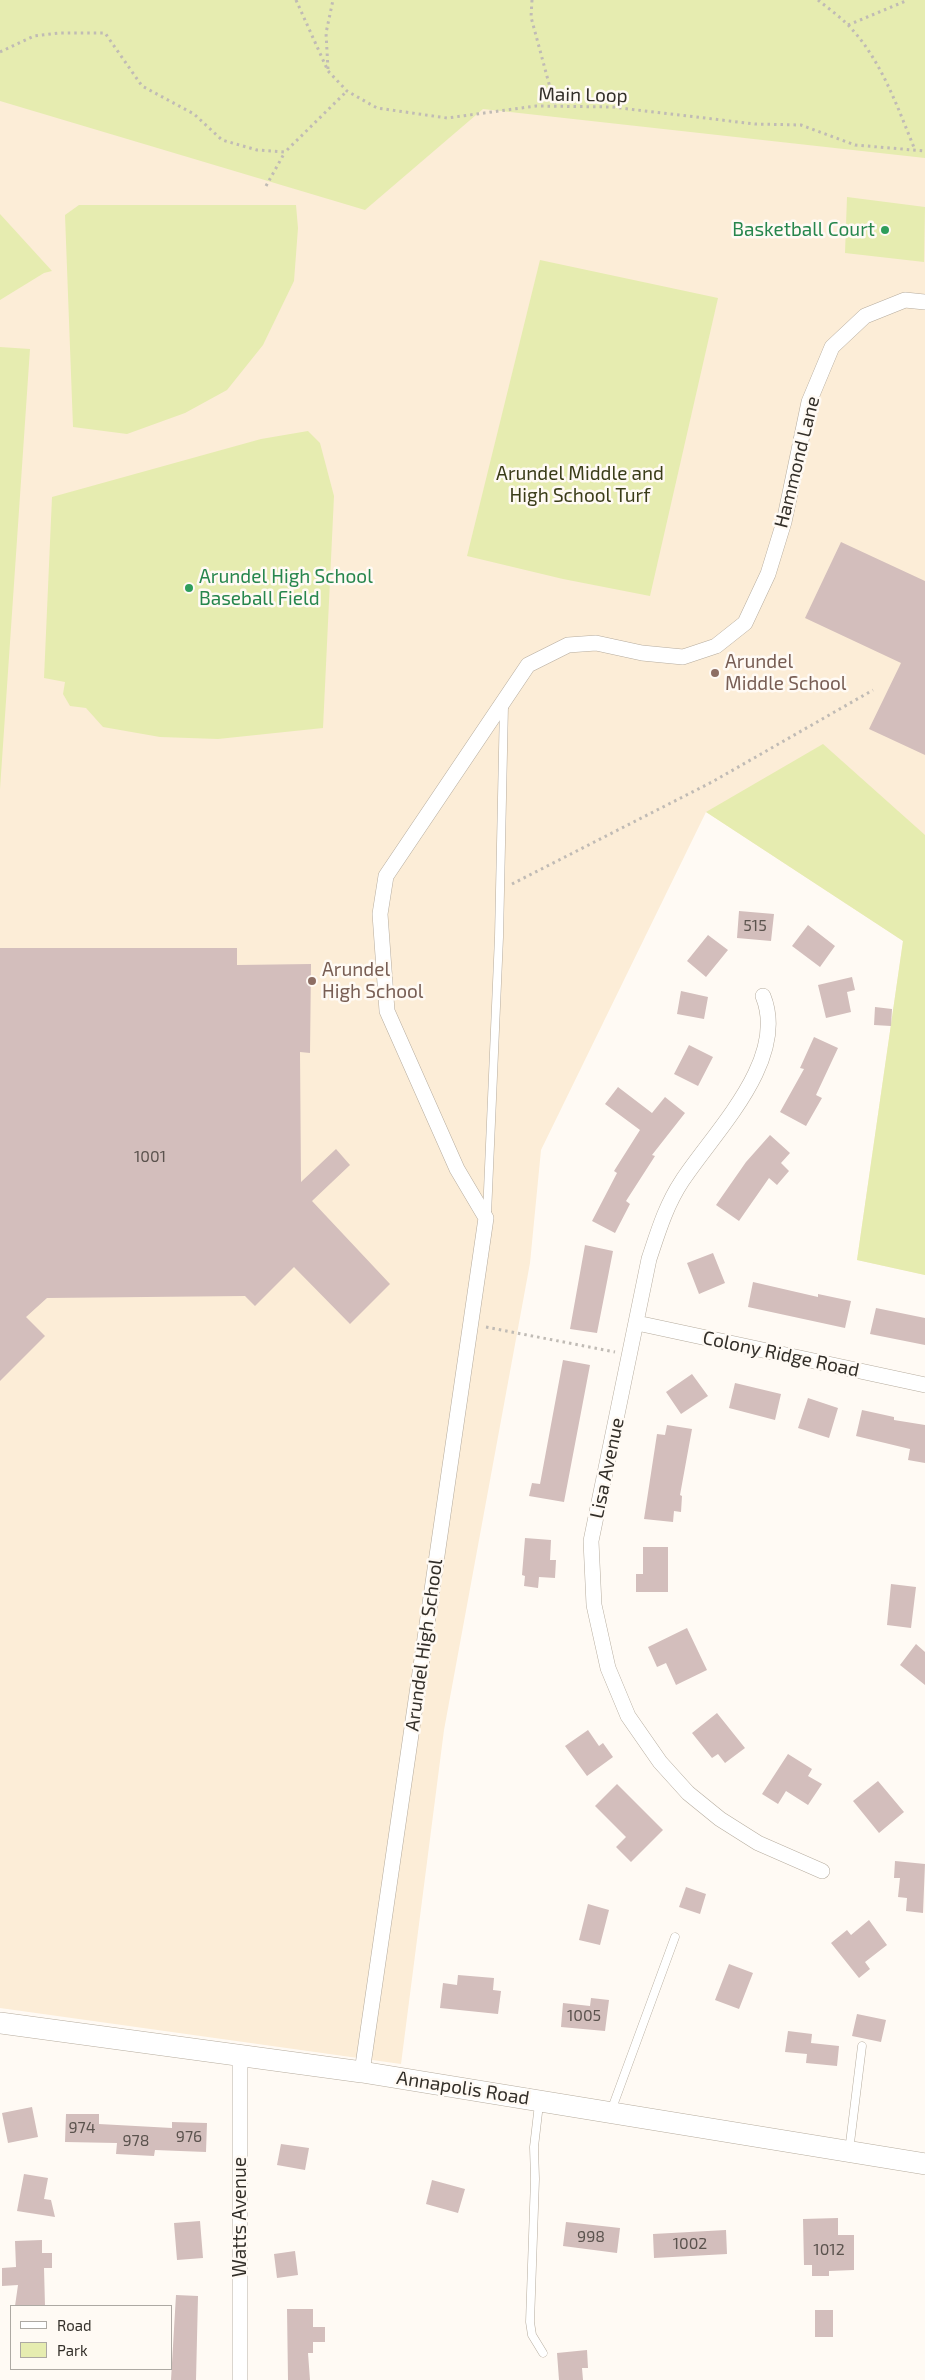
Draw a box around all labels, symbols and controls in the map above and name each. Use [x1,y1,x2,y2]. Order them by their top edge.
street label: Main Loop [538,83,628,107]
place label: Basketball Court [732,219,875,241]
marker: Basketball Court [879,224,891,236]
street label: Hammond Lane [770,394,824,530]
park label: Arundel Middle and High School Turf [496,463,664,507]
place label: Arundel High School Baseball Field [199,566,373,610]
marker: Arundel High School Baseball Field [183,582,195,594]
place label: Arundel Middle School [725,651,846,695]
marker: Arundel Middle School [709,667,721,679]
house number: 515 [743,916,767,936]
place label: Arundel High School [322,959,423,1003]
marker: Arundel High School [306,975,318,987]
house number: 1001 [134,1147,166,1167]
street label: Colony Ridge Road [701,1326,861,1382]
street label: Lisa Avenue [585,1416,629,1520]
street label: Arundel High School [401,1557,447,1733]
house number: 1005 [567,2006,601,2026]
street label: Annapolis Road [395,2066,531,2110]
house number: 974 [68,2118,96,2138]
house number: 976 [176,2127,202,2147]
house number: 978 [122,2131,150,2151]
street label: Watts Avenue [229,2157,251,2277]
house number: 998 [577,2227,605,2247]
house number: 1002 [673,2234,707,2254]
house number: 1012 [813,2240,845,2260]
legend [10,2305,172,2370]
text: Road [57,2316,92,2334]
text: Park [57,2341,88,2359]

